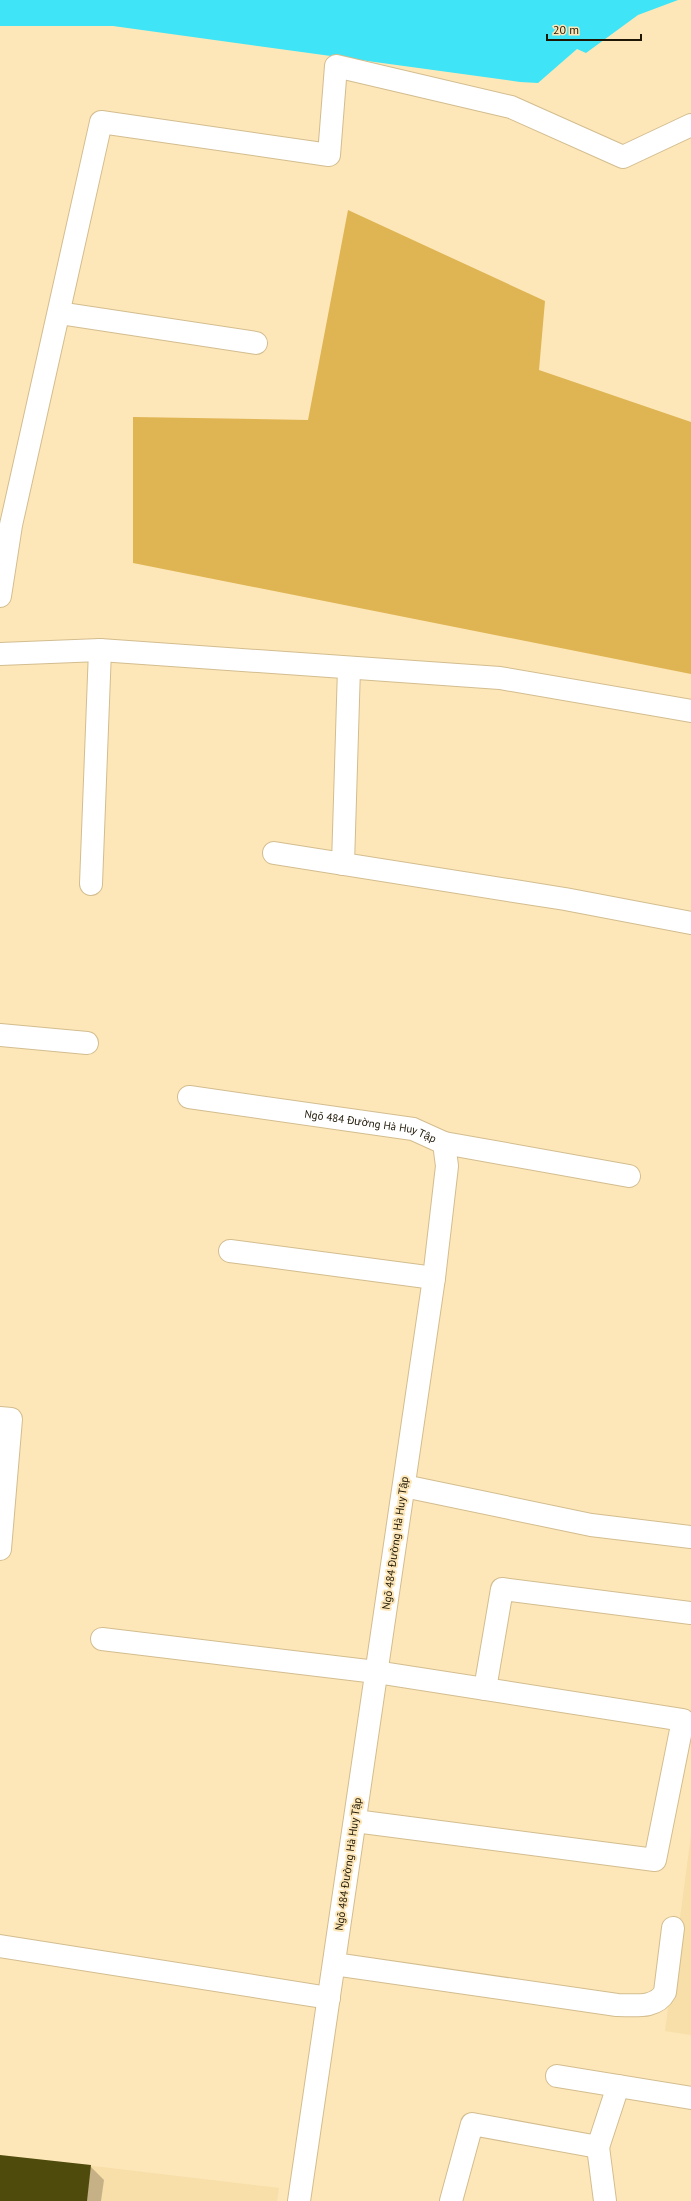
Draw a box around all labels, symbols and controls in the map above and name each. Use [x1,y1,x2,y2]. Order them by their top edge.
scale bar [547,16,641,42]
text: 20 m [553,22,579,37]
street label: Ngõ 484 Đường Hà Huy Tập [304,1107,439,1146]
street label: Ngõ 484 Đường Hà Huy Tập [379,1475,411,1611]
street label: Ngõ 484 Đường Hà Huy Tập [332,1796,364,1932]

